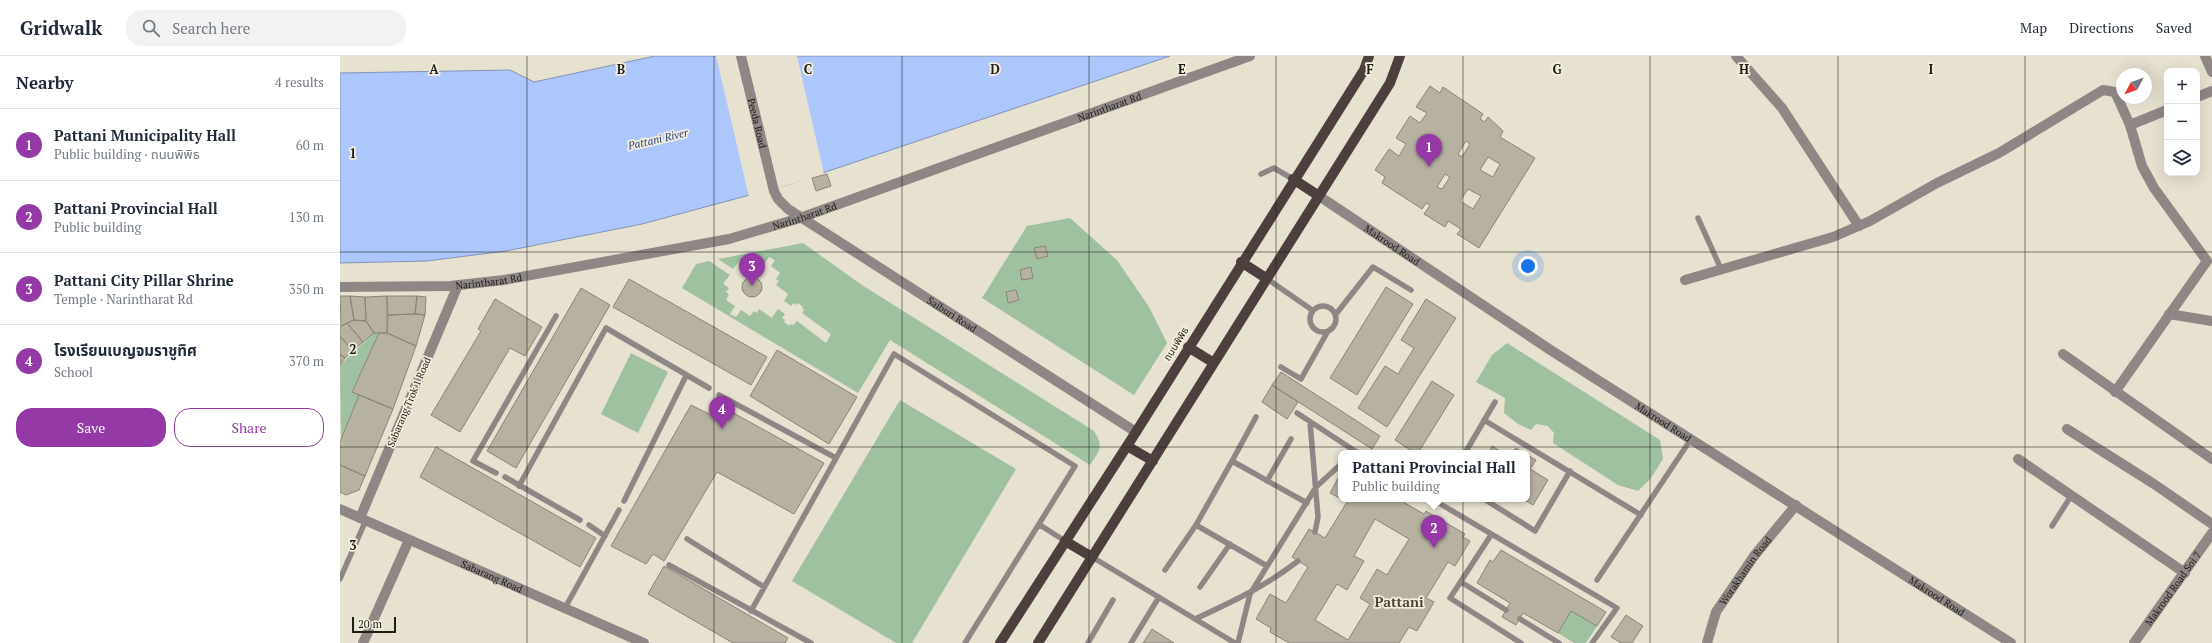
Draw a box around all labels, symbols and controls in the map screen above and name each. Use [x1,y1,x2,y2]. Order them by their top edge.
search box [126,10,406,46]
text: Gridwalk [20,15,102,40]
icon: search [140,17,162,39]
text: Search here [172,18,250,38]
text: Map [2020,18,2047,37]
text: Directions [2069,18,2134,37]
text: Saved [2156,18,2192,37]
text: A [429,60,439,78]
text: B [617,60,625,78]
text: C [804,60,812,78]
text: D [990,60,1000,78]
text: E [1178,60,1186,78]
text: F [1366,60,1374,78]
text: G [1552,60,1562,78]
text: H [1739,60,1749,78]
text: I [1929,60,1934,78]
north arrow [2116,68,2152,104]
map controls [2164,68,2200,176]
button: + [2164,68,2200,104]
text: Nearby [16,71,74,94]
text: 4 results [275,73,324,91]
street label: Narintharat Rd [1076,89,1144,124]
street label: Peeda Road [745,97,770,150]
button: − [2164,104,2200,140]
text: Pattani Municipality Hall [54,125,236,145]
water label: Pattani River [626,125,690,153]
pin: 1 [1416,134,1442,167]
text: 1 [25,136,33,154]
text: 60 m [296,136,324,154]
button: layers [2164,140,2200,176]
text: 1 [349,144,357,162]
text: Public building · ถนนพิพิธ [54,145,200,163]
text: Pattani Provincial Hall [54,198,218,218]
street label: Narintharat Rd [771,199,839,232]
text: 2 [25,208,33,226]
text: 130 m [289,208,324,226]
text: Public building [54,218,141,236]
street label: Makrood Road [1362,222,1423,268]
pin: 3 [739,253,765,286]
your location [1518,256,1538,276]
text: Pattani City Pillar Shrine [54,270,234,290]
street label: Narintharat Rd [455,270,523,292]
text: 3 [25,280,33,298]
text: 350 m [289,280,324,298]
text: Temple · Narintharat Rd [54,290,193,308]
street label: Saiburi Road [925,294,980,335]
street label: ถนนพิพิธ [1161,325,1191,363]
text: โรงเรียนเบญจมราชูทิศ [54,340,197,360]
text: 2 [349,340,357,358]
text: 4 [25,352,33,370]
text: 370 m [289,352,324,370]
street label: Sabarang Trok 1 Road [384,355,434,449]
text: School [54,363,93,381]
pin: 4 [709,396,735,429]
street label: Makrood Road [1633,399,1694,445]
button: Save [16,408,166,447]
button: Share [174,408,324,447]
popup [1338,450,1530,502]
text: Pattani Provincial Hall [1352,457,1516,477]
text: Public building [1352,477,1440,495]
pin: 2 [1421,515,1447,548]
street label: Worakhamin Road [1716,533,1774,607]
text: 3 [349,536,357,554]
street label: Makrood Road Soi 7 [2142,549,2204,628]
street label: Sabarang Road [459,557,525,595]
street label: Makrood Road [1906,573,1968,619]
district label: Pattani [1374,592,1424,611]
scale bar [352,615,396,634]
text: 20 m [358,617,382,631]

